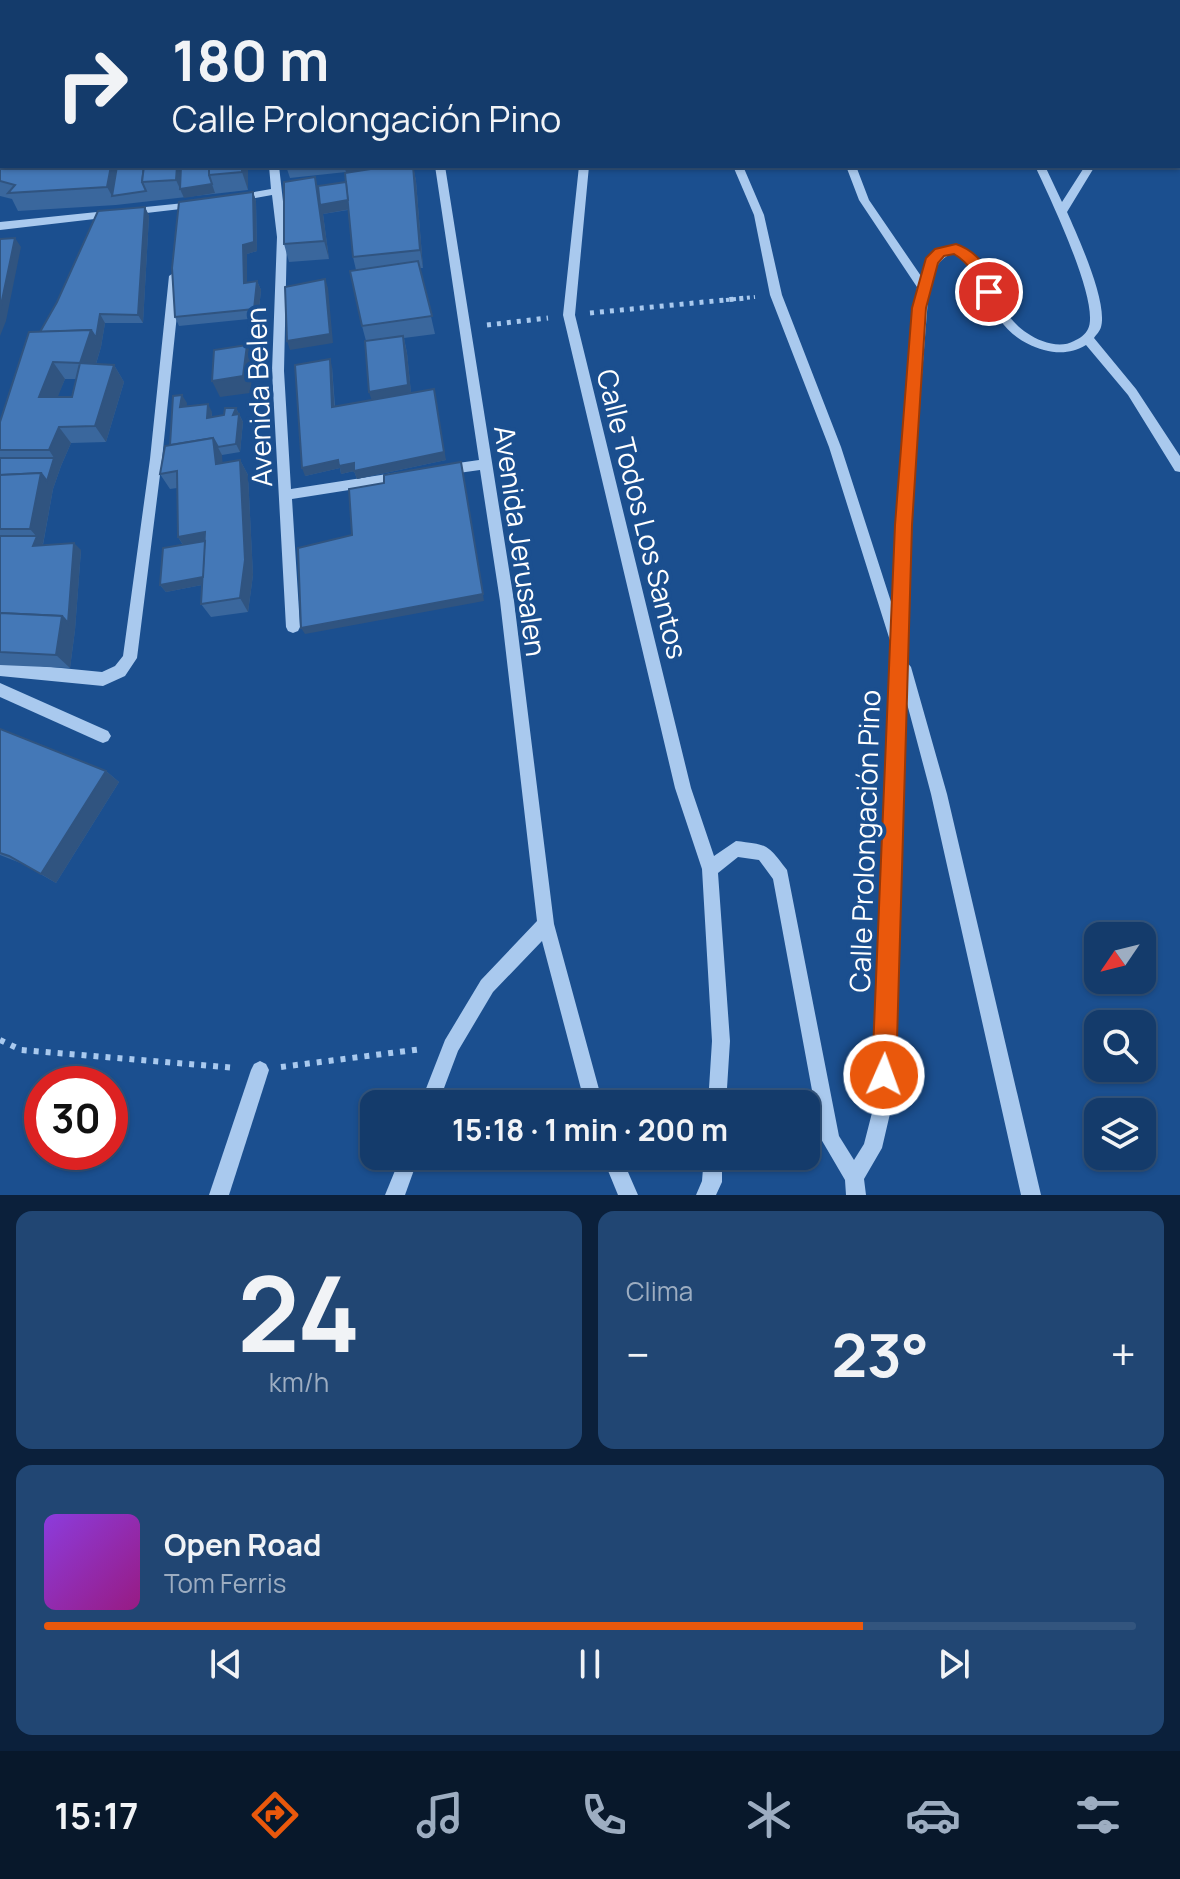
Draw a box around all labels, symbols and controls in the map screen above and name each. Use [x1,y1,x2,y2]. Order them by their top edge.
text: 180 m [172,21,329,98]
icon: right [40,32,144,136]
text: Calle Prolongación Pino [172,94,561,143]
pin [955,258,1023,326]
icon: arrive [967,270,1011,314]
street label: Avenida Belen [236,307,280,488]
street label: Calle Todos Los Santos [589,365,697,663]
street label: Avenida Jerusalen [486,423,556,659]
street label: Calle Prolongación Pino [840,689,888,993]
north arrow [1084,922,1156,994]
map controls [1084,922,1156,1170]
button: search [1084,1010,1156,1082]
position arrow [842,1033,926,1117]
speed limit sign: 30 [24,1066,128,1170]
button: layers [1084,1098,1156,1170]
text: 15:18 · 1 min · 200 m [452,1109,728,1150]
text: 24 [237,1241,361,1383]
text: Clima [626,1273,693,1309]
text: 23° [831,1313,929,1395]
text: − [626,1324,650,1384]
text: + [1111,1324,1136,1384]
text: km/h [269,1364,329,1400]
text: Open Road [164,1524,321,1565]
text: Tom Ferris [164,1565,286,1601]
icon: previous [204,1642,248,1686]
icon: pause [568,1642,612,1686]
icon: next [932,1642,976,1686]
icon: directions [247,1787,303,1843]
icon: music [412,1787,468,1843]
icon: phone [576,1787,632,1843]
icon: climate [741,1787,797,1843]
icon: car [905,1787,961,1843]
icon: filters [1070,1787,1126,1843]
text: 15:17 [54,1791,138,1840]

